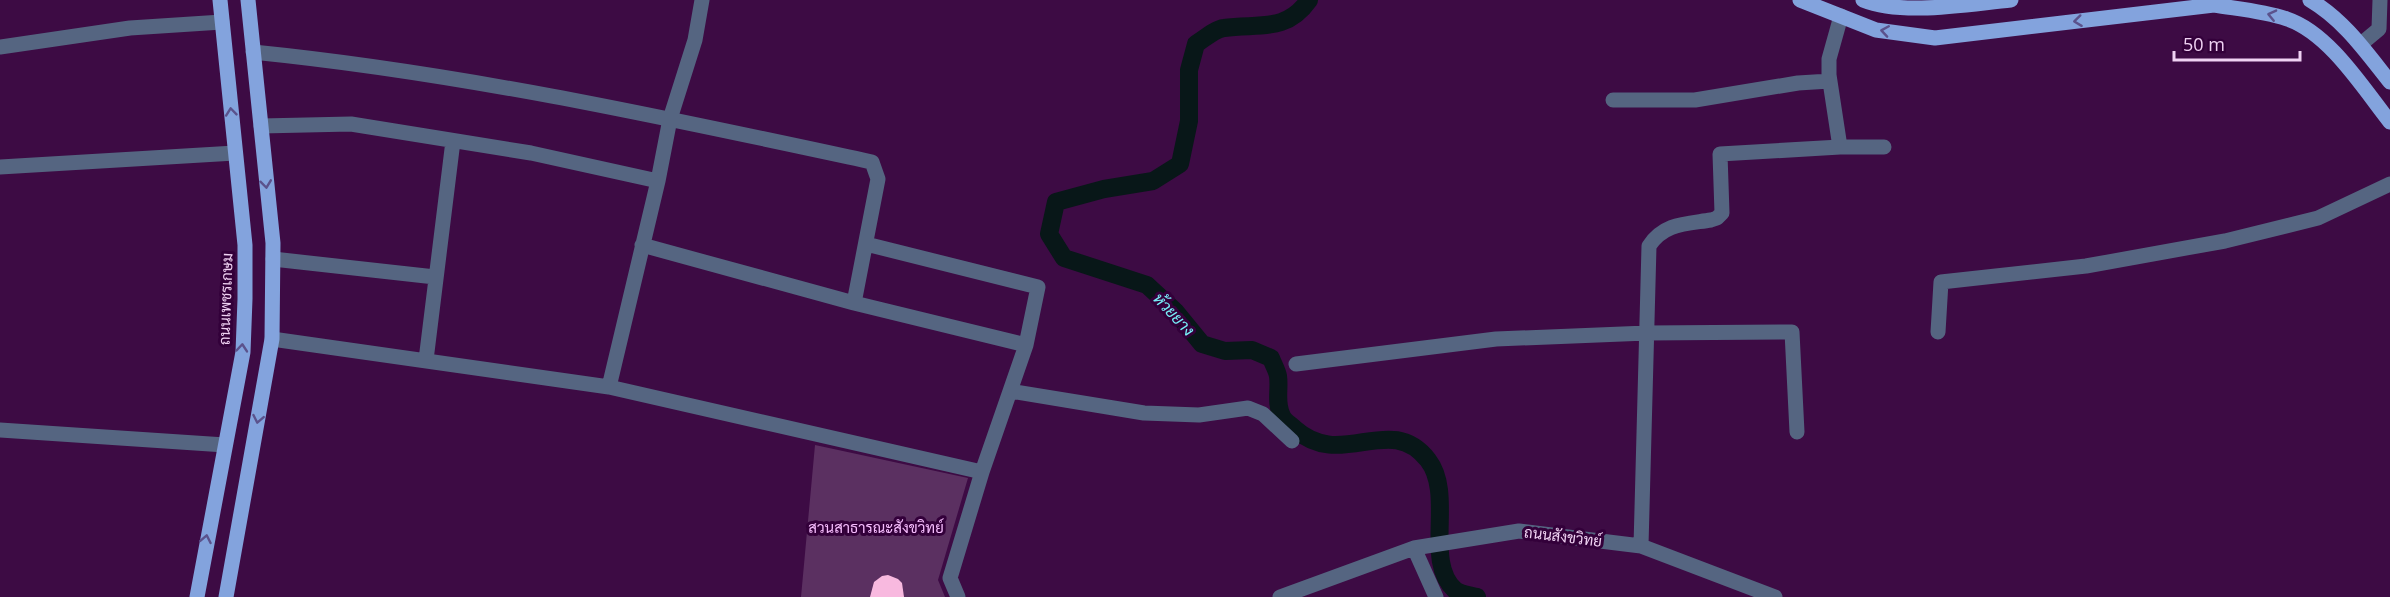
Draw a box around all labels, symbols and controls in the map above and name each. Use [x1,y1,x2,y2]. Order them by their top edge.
one-way arrow [2267,10,2277,23]
one-way arrow [2074,15,2083,27]
scale bar [2174,24,2300,62]
one-way arrow [1880,25,1890,38]
text: 50 m [2183,32,2225,56]
one-way arrow [225,107,238,116]
one-way arrow [259,179,272,188]
street label: ถนนเพชรเกษม [213,253,237,345]
water label: ห้วยยาง [1148,288,1200,340]
one-way arrow [235,343,248,352]
one-way arrow [252,414,265,424]
park label: สวนสาธารณะสังขวิทย์ [808,517,944,537]
street label: ถนนสังขวิทย์ [1523,521,1603,551]
one-way arrow [199,535,212,545]

